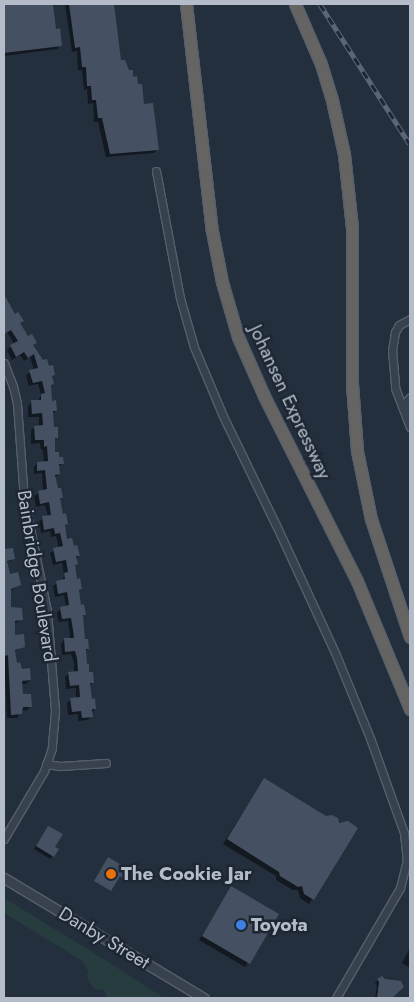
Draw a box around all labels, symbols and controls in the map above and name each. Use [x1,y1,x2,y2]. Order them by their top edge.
street label: Johansen Expressway [244,321,336,483]
street label: Bainbridge Boulevard [12,488,62,664]
place label: The Cookie Jar [121,863,252,885]
marker: The Cookie Jar [105,868,117,880]
street label: Danby Street [54,902,154,974]
place label: Toyota [251,914,308,936]
marker: Toyota [235,919,247,931]

